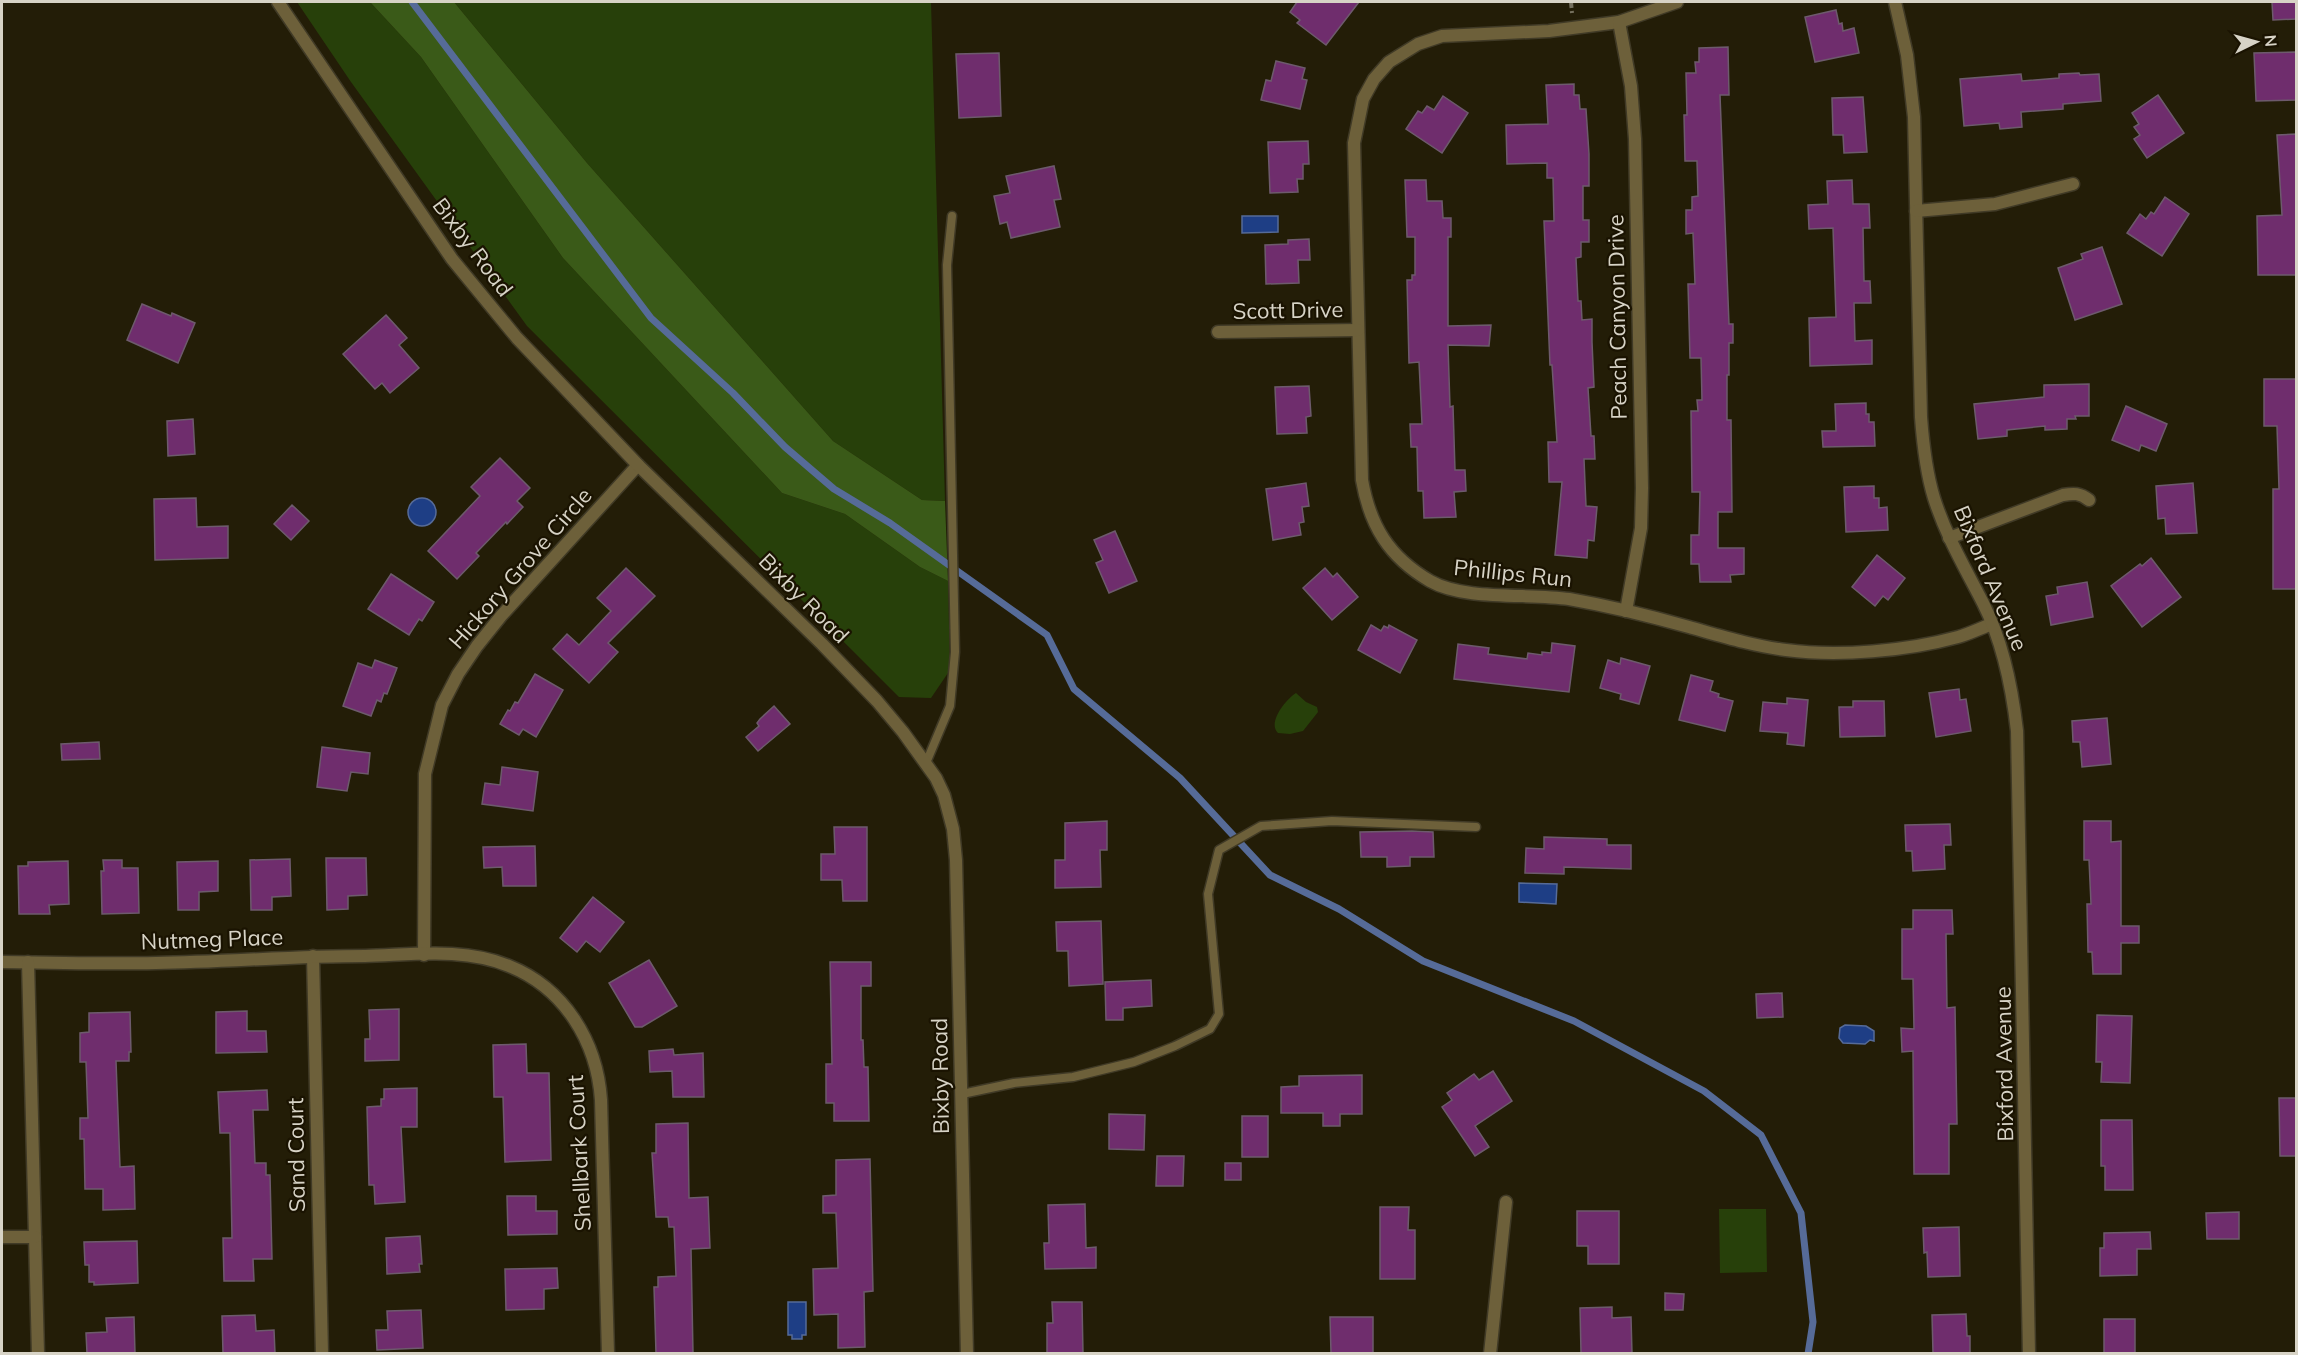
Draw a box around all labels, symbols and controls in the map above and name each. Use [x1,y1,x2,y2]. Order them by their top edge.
north arrow [2226,12,2286,72]
text: N [2260,34,2281,48]
street label: Bixby Road [427,192,519,302]
street label: Peach Canyon Drive [1601,214,1633,420]
street label: Scott Drive [1232,295,1344,325]
street label: Hickory Grove Circle [442,482,598,654]
street label: Bixford Avenue [1948,501,2034,655]
street label: Bixby Road [753,547,855,649]
street label: Phillips Run [1452,553,1574,593]
street label: Nutmeg Place [140,923,284,955]
street label: Bixford Avenue [1989,986,2019,1142]
street label: Bixby Road [925,1018,955,1134]
street label: Shellbark Court [561,1074,597,1232]
street label: Sand Court [281,1097,311,1213]

